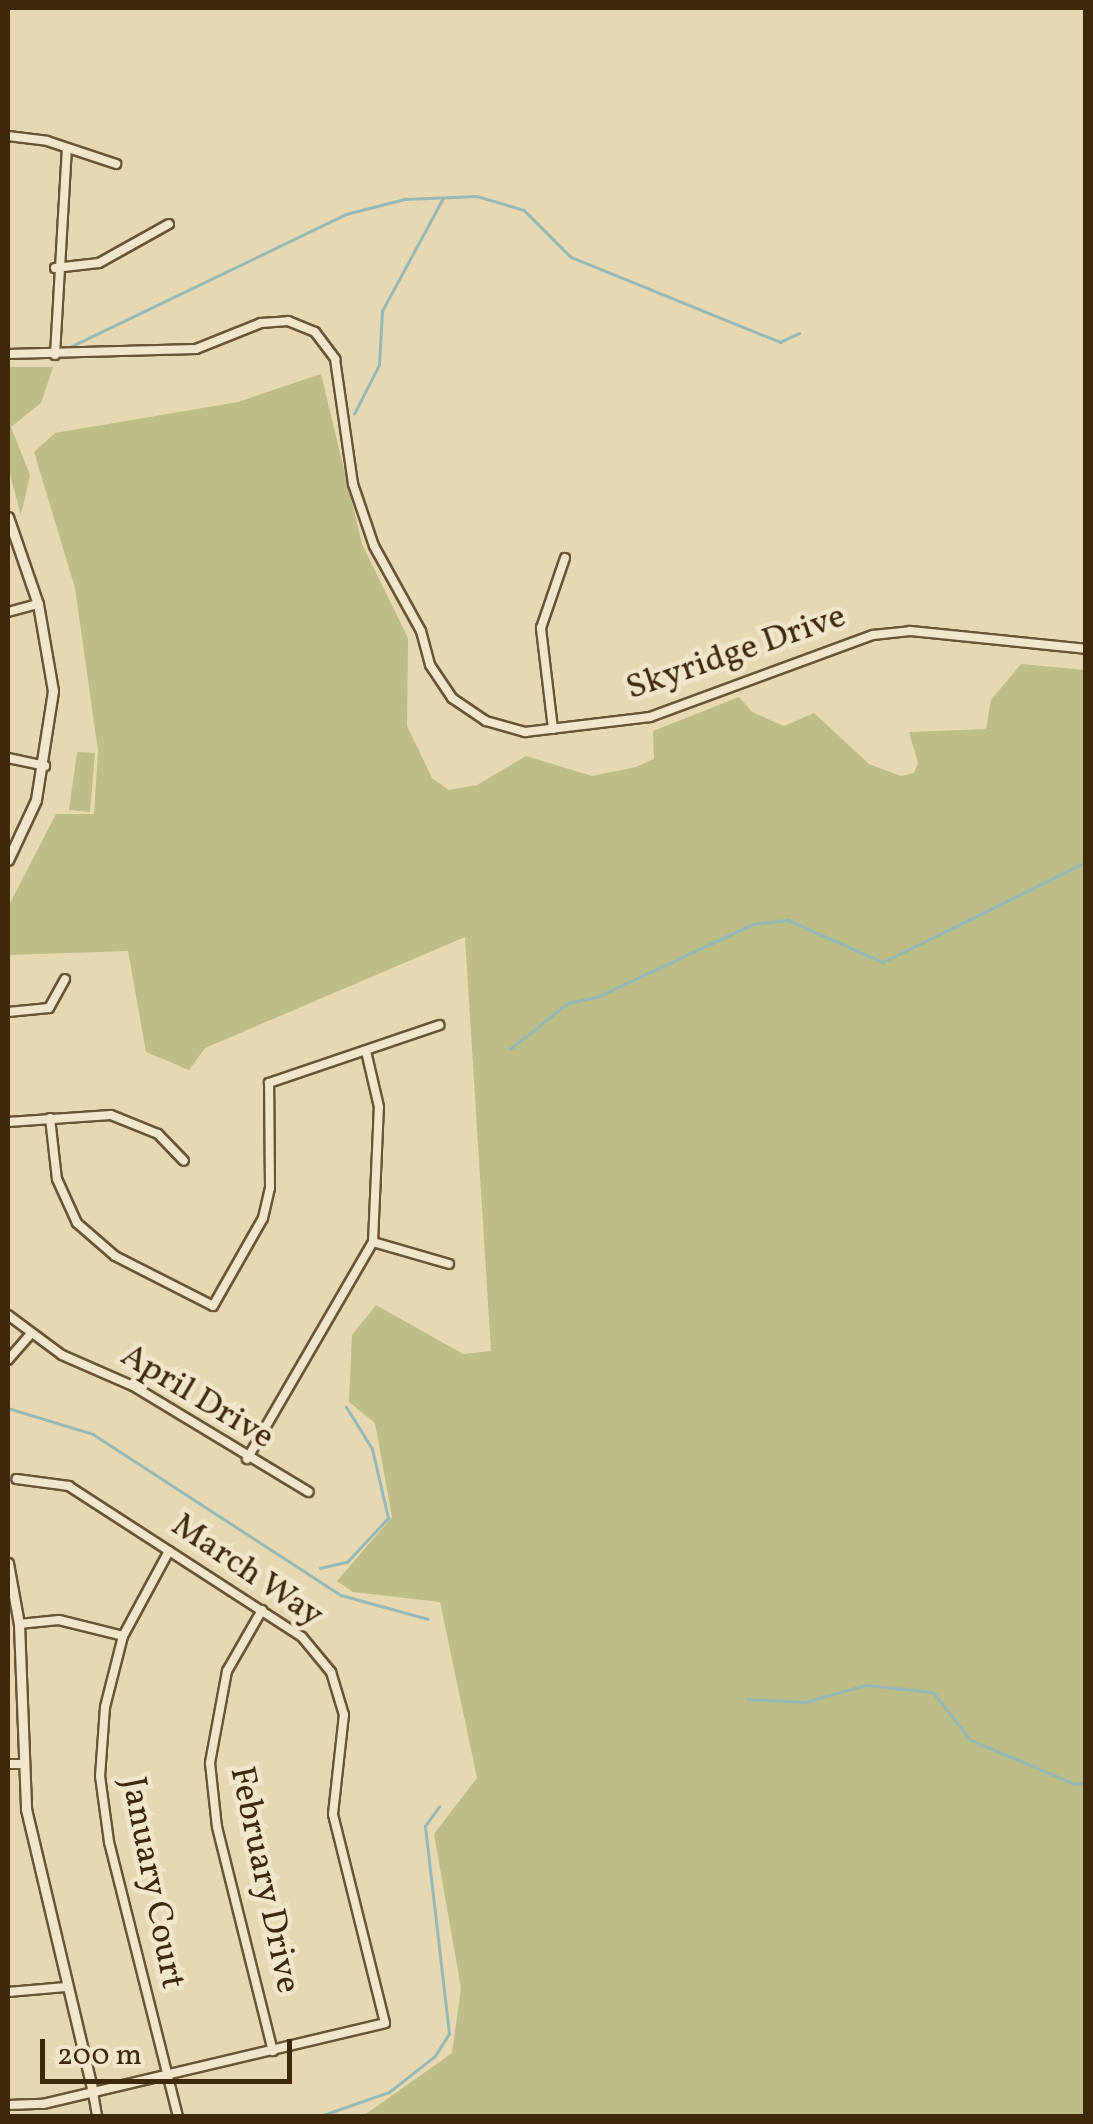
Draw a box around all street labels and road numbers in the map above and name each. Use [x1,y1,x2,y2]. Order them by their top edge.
street label: Skyridge Drive [621,596,851,710]
street label: April Drive [113,1335,281,1459]
street label: March Way [163,1505,331,1637]
street label: February Drive [219,1762,309,1998]
street label: January Court [111,1773,193,1993]

